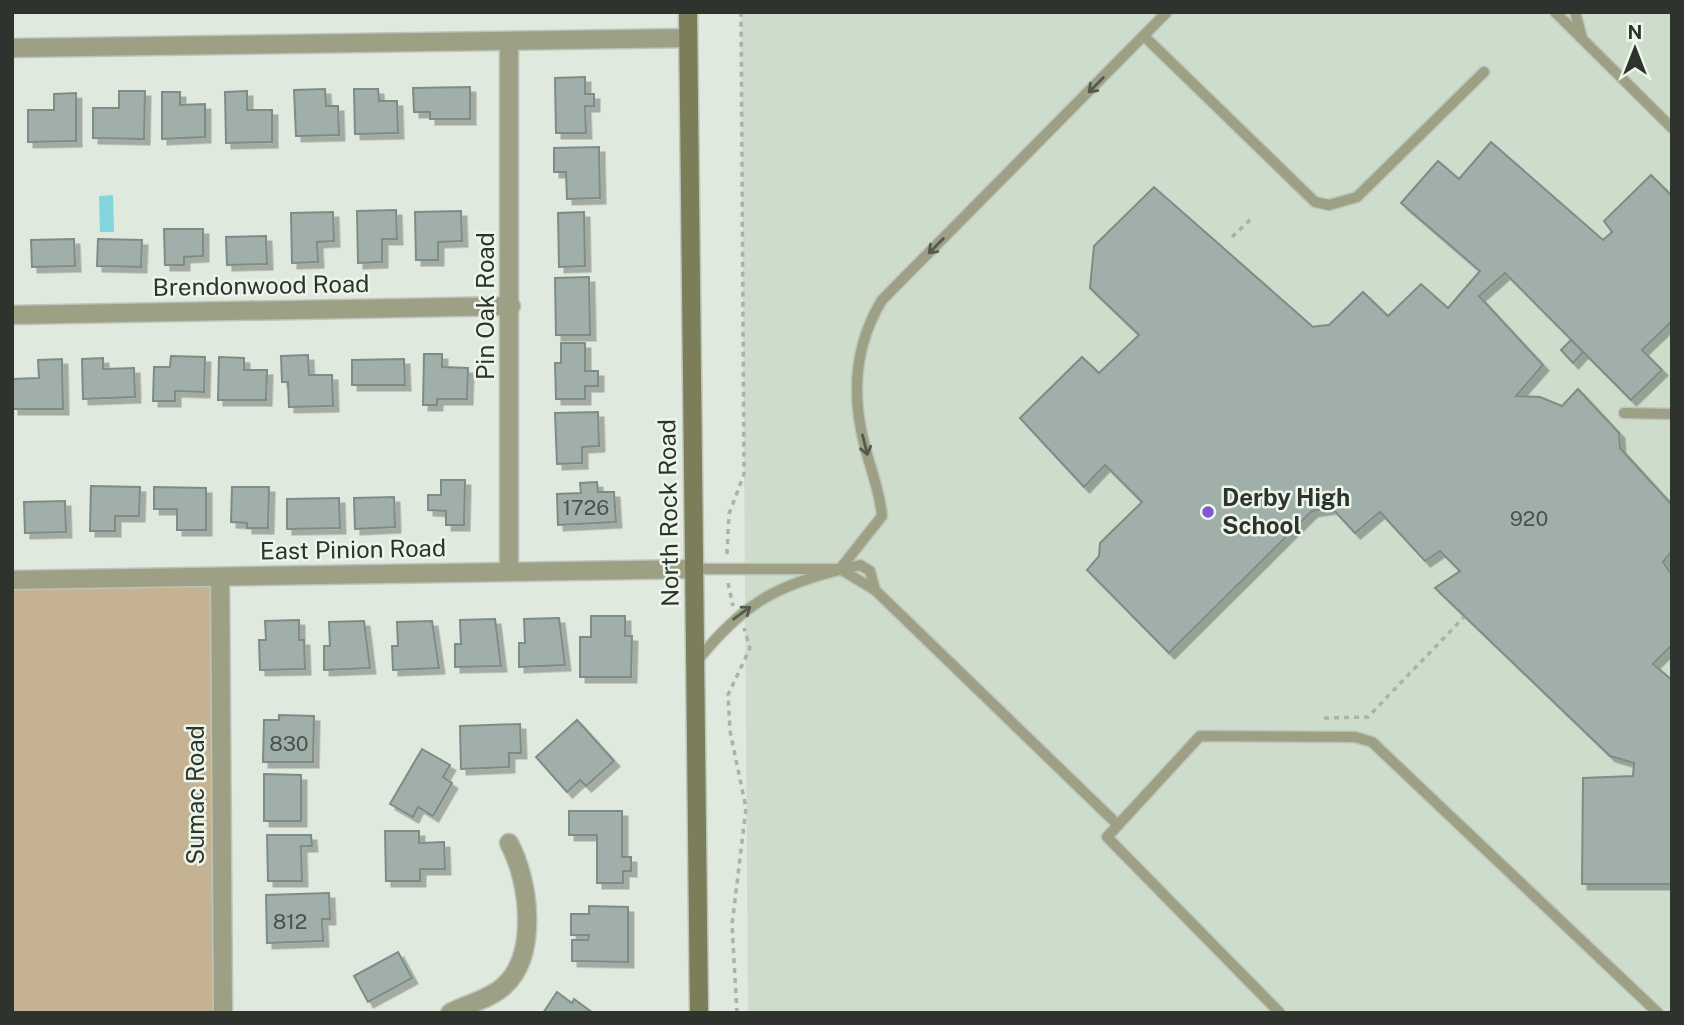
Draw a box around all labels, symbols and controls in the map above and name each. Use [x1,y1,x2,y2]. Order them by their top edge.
north arrow [1600,14,1670,84]
text: N [1628,21,1642,43]
one-way arrow [1088,76,1105,93]
street label: Pin Oak Road [471,232,499,380]
one-way arrow [927,237,944,254]
street label: Brendonwood Road [152,269,370,301]
street label: North Rock Road [652,419,684,607]
one-way arrow [859,433,872,456]
place label: Derby High School [1222,483,1350,539]
house number: 1726 [563,495,609,520]
marker: Derby High School [1200,504,1216,520]
house number: 920 [1510,506,1548,531]
street label: East Pinion Road [260,533,446,565]
one-way arrow [732,606,751,620]
street label: Sumac Road [181,725,209,865]
house number: 830 [269,731,309,756]
house number: 812 [273,909,307,934]

